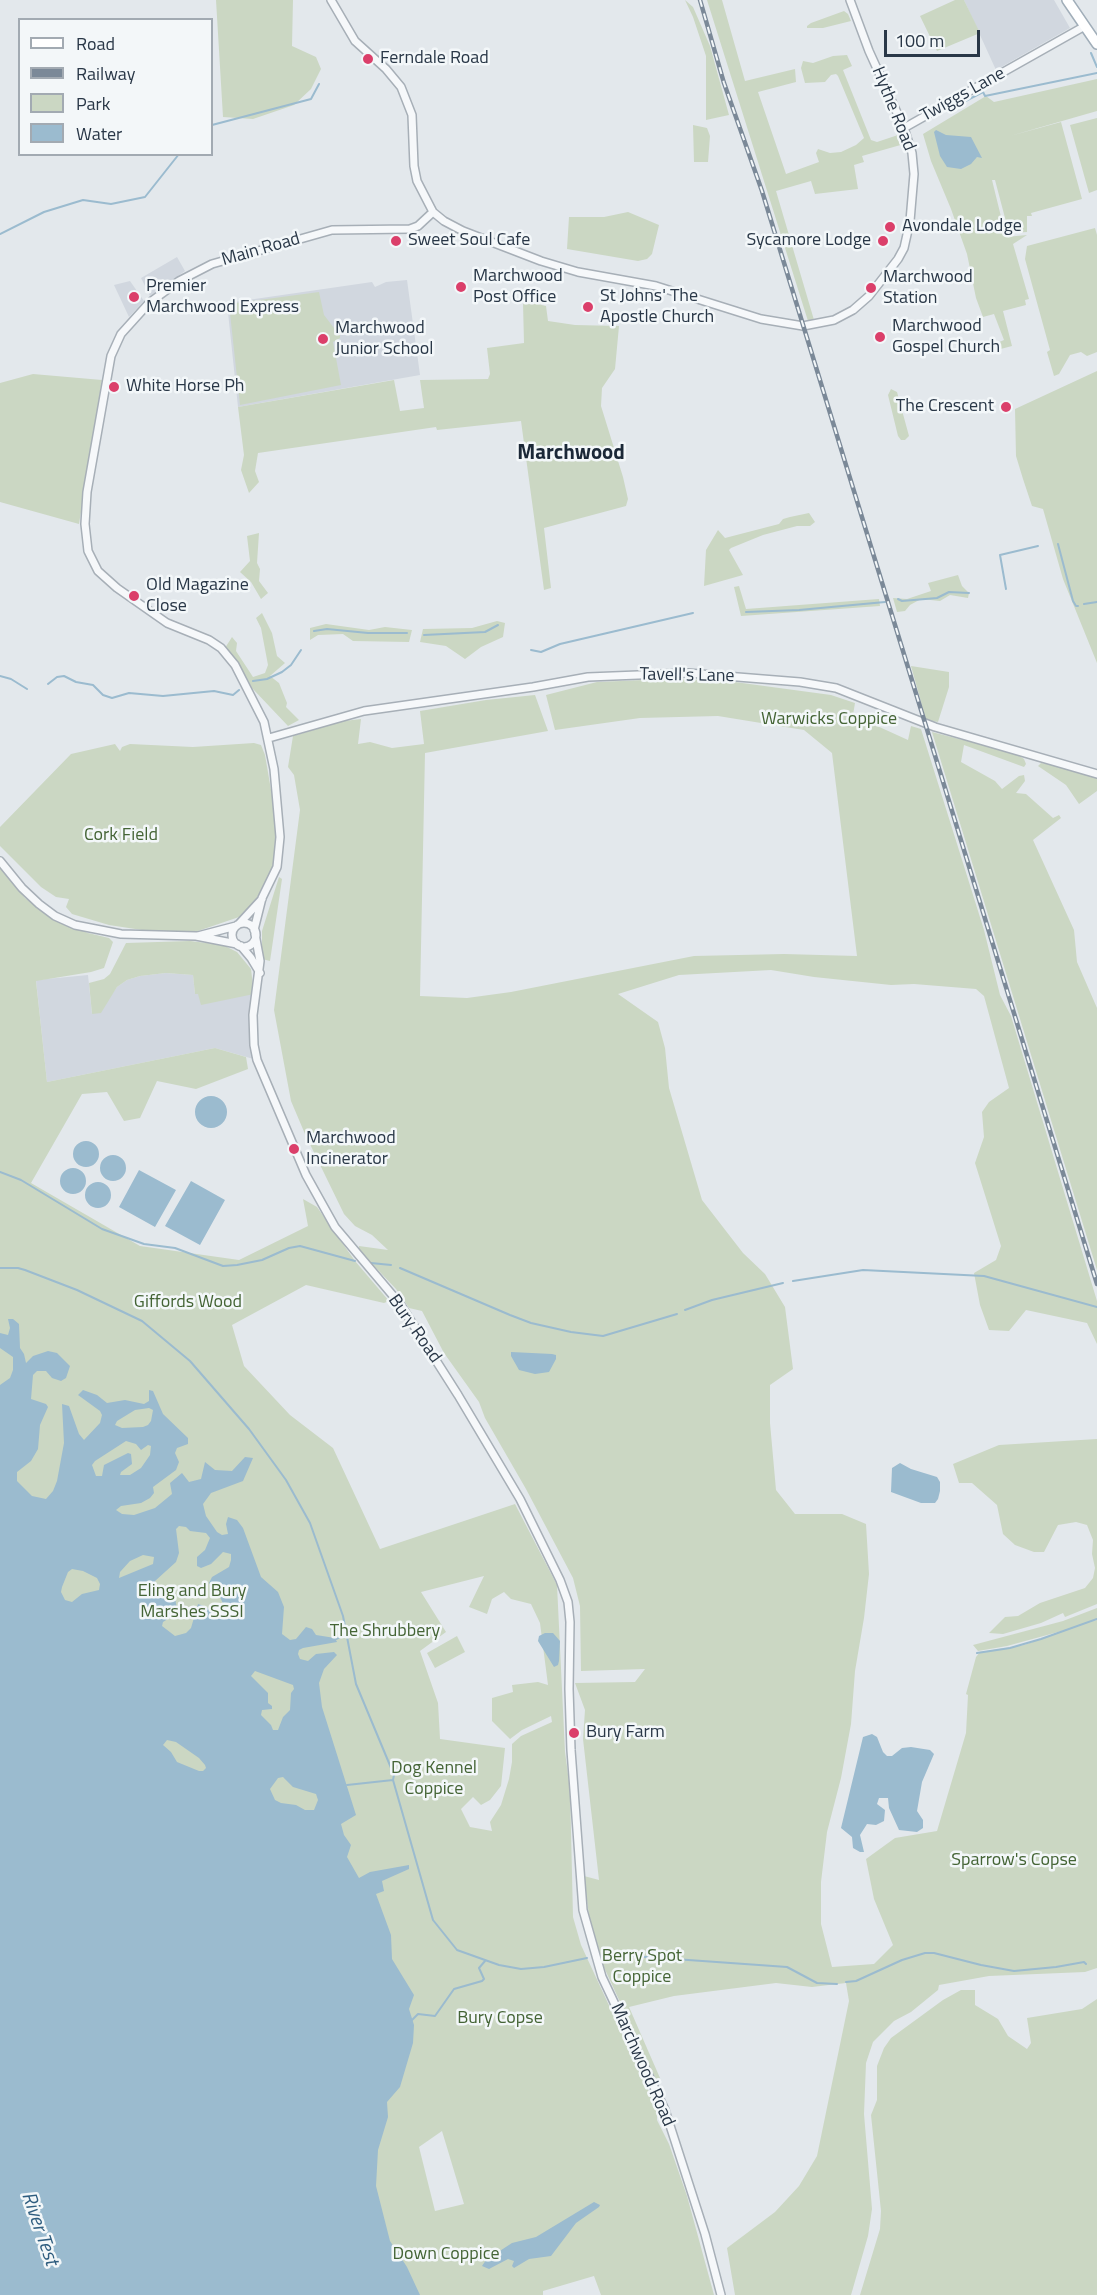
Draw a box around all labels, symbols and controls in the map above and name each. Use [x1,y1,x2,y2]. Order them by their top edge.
legend [18,18,213,156]
scale bar [887,18,983,56]
text: 100 m [895,27,944,54]
text: Road [76,30,115,57]
place label: Ferndale Road [380,48,489,70]
marker: Ferndale Road [361,52,375,66]
text: Railway [76,60,135,87]
street label: Twiggs Lane [917,63,1009,127]
street label: Hythe Road [866,64,920,154]
text: Park [76,90,110,117]
text: Water [76,120,122,147]
place label: Avondale Lodge [902,216,1022,238]
marker: Avondale Lodge [883,220,897,234]
street label: Main Road [219,228,303,272]
place label: Sweet Soul Cafe [408,230,530,252]
place label: Sycamore Lodge [746,230,871,252]
marker: Sweet Soul Cafe [389,234,403,248]
marker: Sycamore Lodge [876,234,890,248]
place label: Marchwood Post Office [473,266,563,308]
place label: Marchwood Station [883,267,973,310]
place label: Premier Marchwood Express [146,276,299,318]
marker: Marchwood Post Office [454,280,468,294]
marker: Marchwood Station [864,281,878,295]
place label: St Johns' The Apostle Church [600,286,714,328]
marker: Premier Marchwood Express [127,290,141,304]
marker: St Johns' The Apostle Church [581,300,595,314]
place label: Marchwood Gospel Church [892,316,1000,358]
place label: Marchwood Junior School [335,318,433,360]
marker: Marchwood Gospel Church [873,330,887,344]
marker: Marchwood Junior School [316,332,330,346]
place label: White Horse Ph [126,376,244,398]
marker: White Horse Ph [107,380,121,394]
place label: The Crescent [896,396,994,418]
marker: The Crescent [999,400,1013,414]
district label: Marchwood [517,441,625,467]
place label: Old Magazine Close [146,575,249,618]
marker: Old Magazine Close [127,589,141,603]
street label: Tavell's Lane [639,664,735,688]
park label: Warwicks Coppice [761,709,897,731]
park label: Cork Field [84,825,158,847]
place label: Marchwood Incinerator [306,1128,396,1170]
marker: Marchwood Incinerator [287,1142,301,1156]
street label: Bury Road [383,1291,445,1367]
park label: Giffords Wood [134,1292,242,1314]
park label: Eling and Bury Marshes SSSI [138,1581,246,1624]
park label: The Shrubbery [330,1621,440,1643]
place label: Bury Farm [586,1722,665,1744]
marker: Bury Farm [567,1726,581,1740]
park label: Dog Kennel Coppice [391,1758,477,1800]
park label: Sparrow's Copse [951,1850,1077,1872]
park label: Berry Spot Coppice [602,1946,682,1988]
street label: Marchwood Road [605,2000,679,2130]
park label: Bury Copse [457,2008,543,2030]
water label: River Test [15,2189,63,2269]
park label: Down Coppice [392,2244,500,2266]

